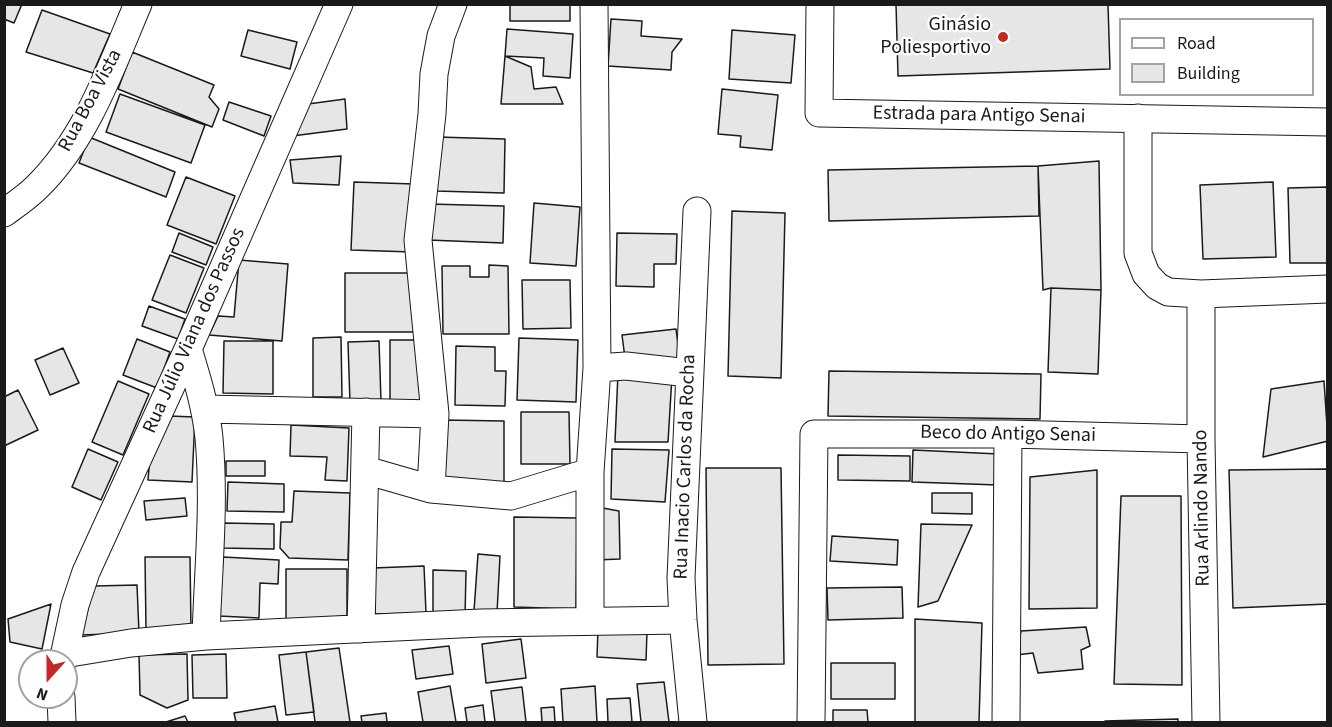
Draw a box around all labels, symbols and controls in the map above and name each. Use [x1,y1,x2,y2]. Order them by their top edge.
place label: Ginásio Poliesportivo [880,14,991,61]
legend [1119,18,1314,96]
marker: Ginásio Poliesportivo [996,30,1010,44]
text: Road [1177,31,1216,56]
street label: Rua Boa Vista [54,46,128,156]
text: Building [1177,61,1240,86]
street label: Estrada para Antigo Senai [872,102,1086,130]
street label: Rua Júlio Viana dos Passos [139,224,251,438]
street label: Rua Inacio Carlos da Rocha [670,354,702,580]
street label: Beco do Antigo Senai [920,421,1096,449]
street label: Rua Arlindo Nando [1190,429,1216,587]
north arrow [18,649,78,709]
text: N [33,682,51,706]

